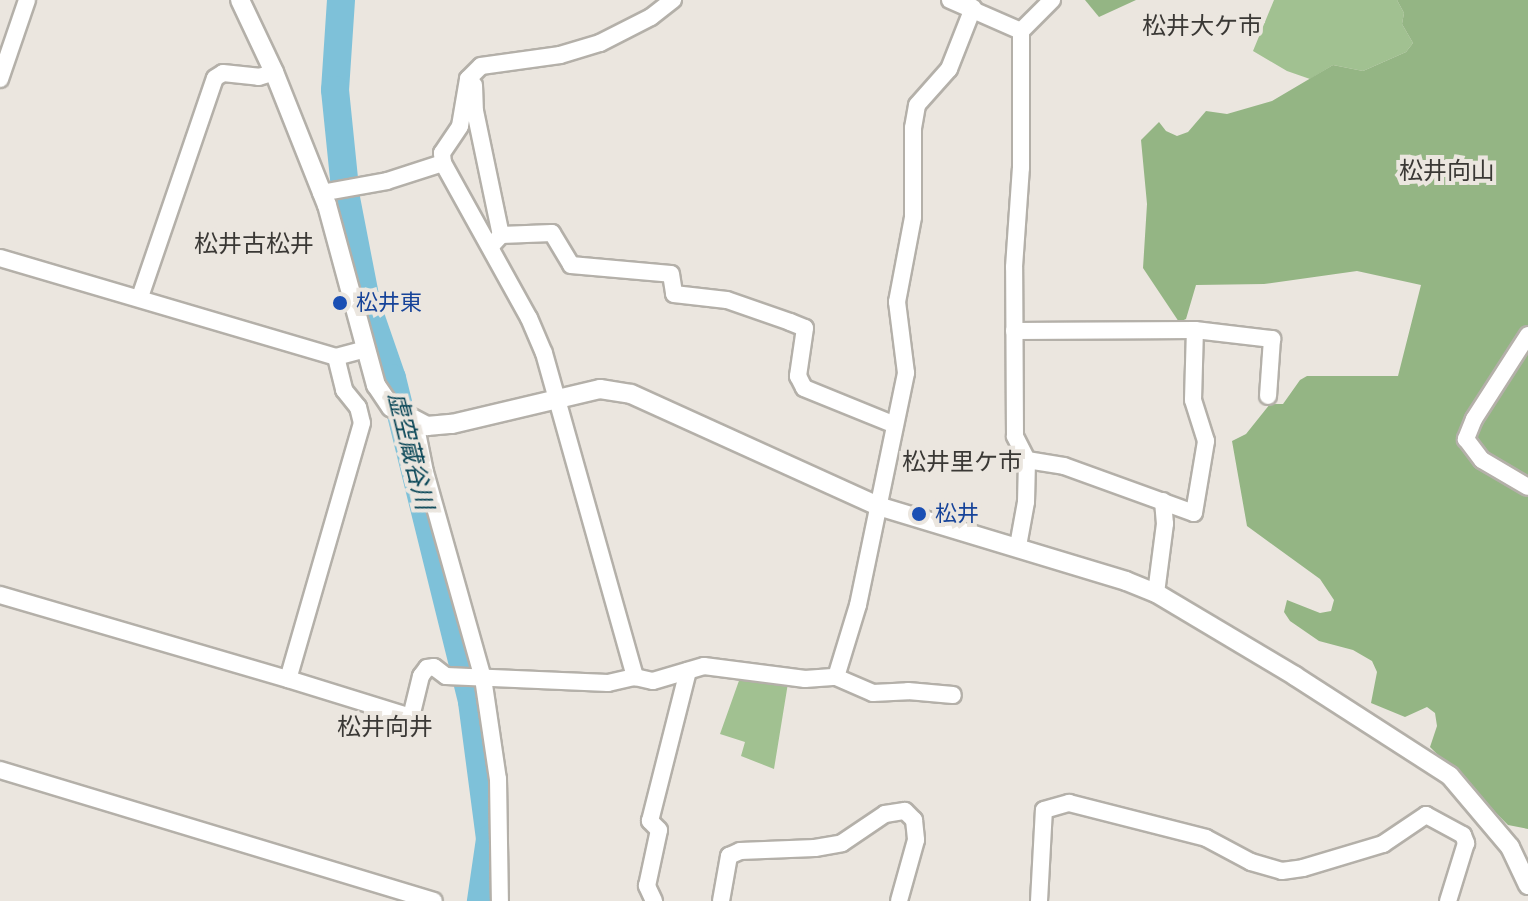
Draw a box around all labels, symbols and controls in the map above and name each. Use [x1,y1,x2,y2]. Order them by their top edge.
district label: 松井大ケ市 [1142,13,1262,41]
district label: 松井向山 [1399,158,1495,186]
district label: 松井古松井 [194,231,314,259]
place label: 松井東 [356,290,422,316]
marker: 松井東 [331,294,349,312]
water label: 虚空蔵谷川 [382,389,438,513]
district label: 松井里ケ市 [902,449,1022,477]
place label: 松井 [935,501,979,527]
marker: 松井 [910,505,928,523]
district label: 松井向井 [337,714,433,742]

